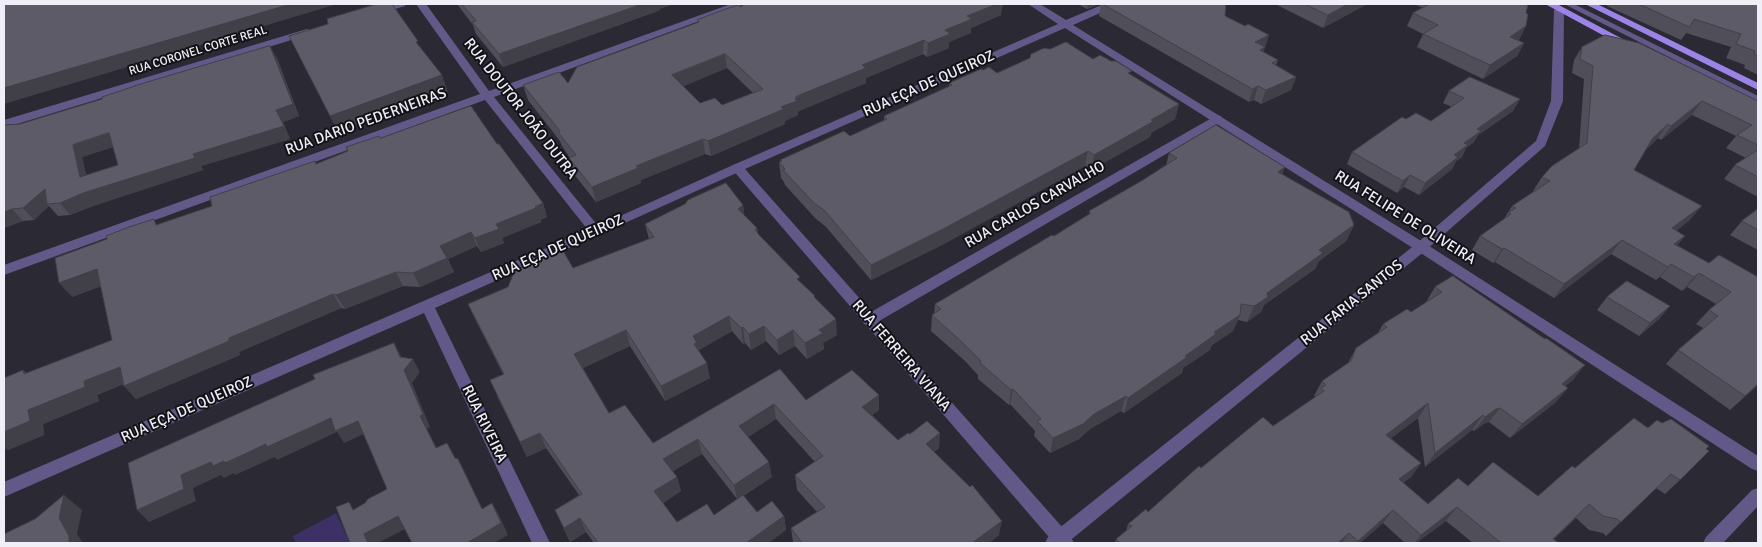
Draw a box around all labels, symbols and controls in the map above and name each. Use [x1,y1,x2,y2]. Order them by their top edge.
street label: RUA CORONEL CORTE REAL [127,23,269,79]
street label: RUA DOUTOR JOÃO DUTRA [459,35,581,183]
street label: RUA EÇA DE QUEIROZ [861,47,997,121]
street label: RUA DARIO PEDERNEIRAS [283,84,449,160]
street label: RUA CARLOS CARVALHO [962,157,1108,253]
street label: RUA FELIPE DE OLIVEIRA [1331,167,1479,269]
street label: RUA EÇA DE QUEIROZ [490,211,626,285]
street label: RUA FARIA SANTOS [1297,256,1407,350]
street label: RUA FERREIRA VIANA [848,297,954,415]
street label: RUA EÇA DE QUEIROZ [119,373,255,447]
street label: RUA RIVEIRA [457,382,511,466]

